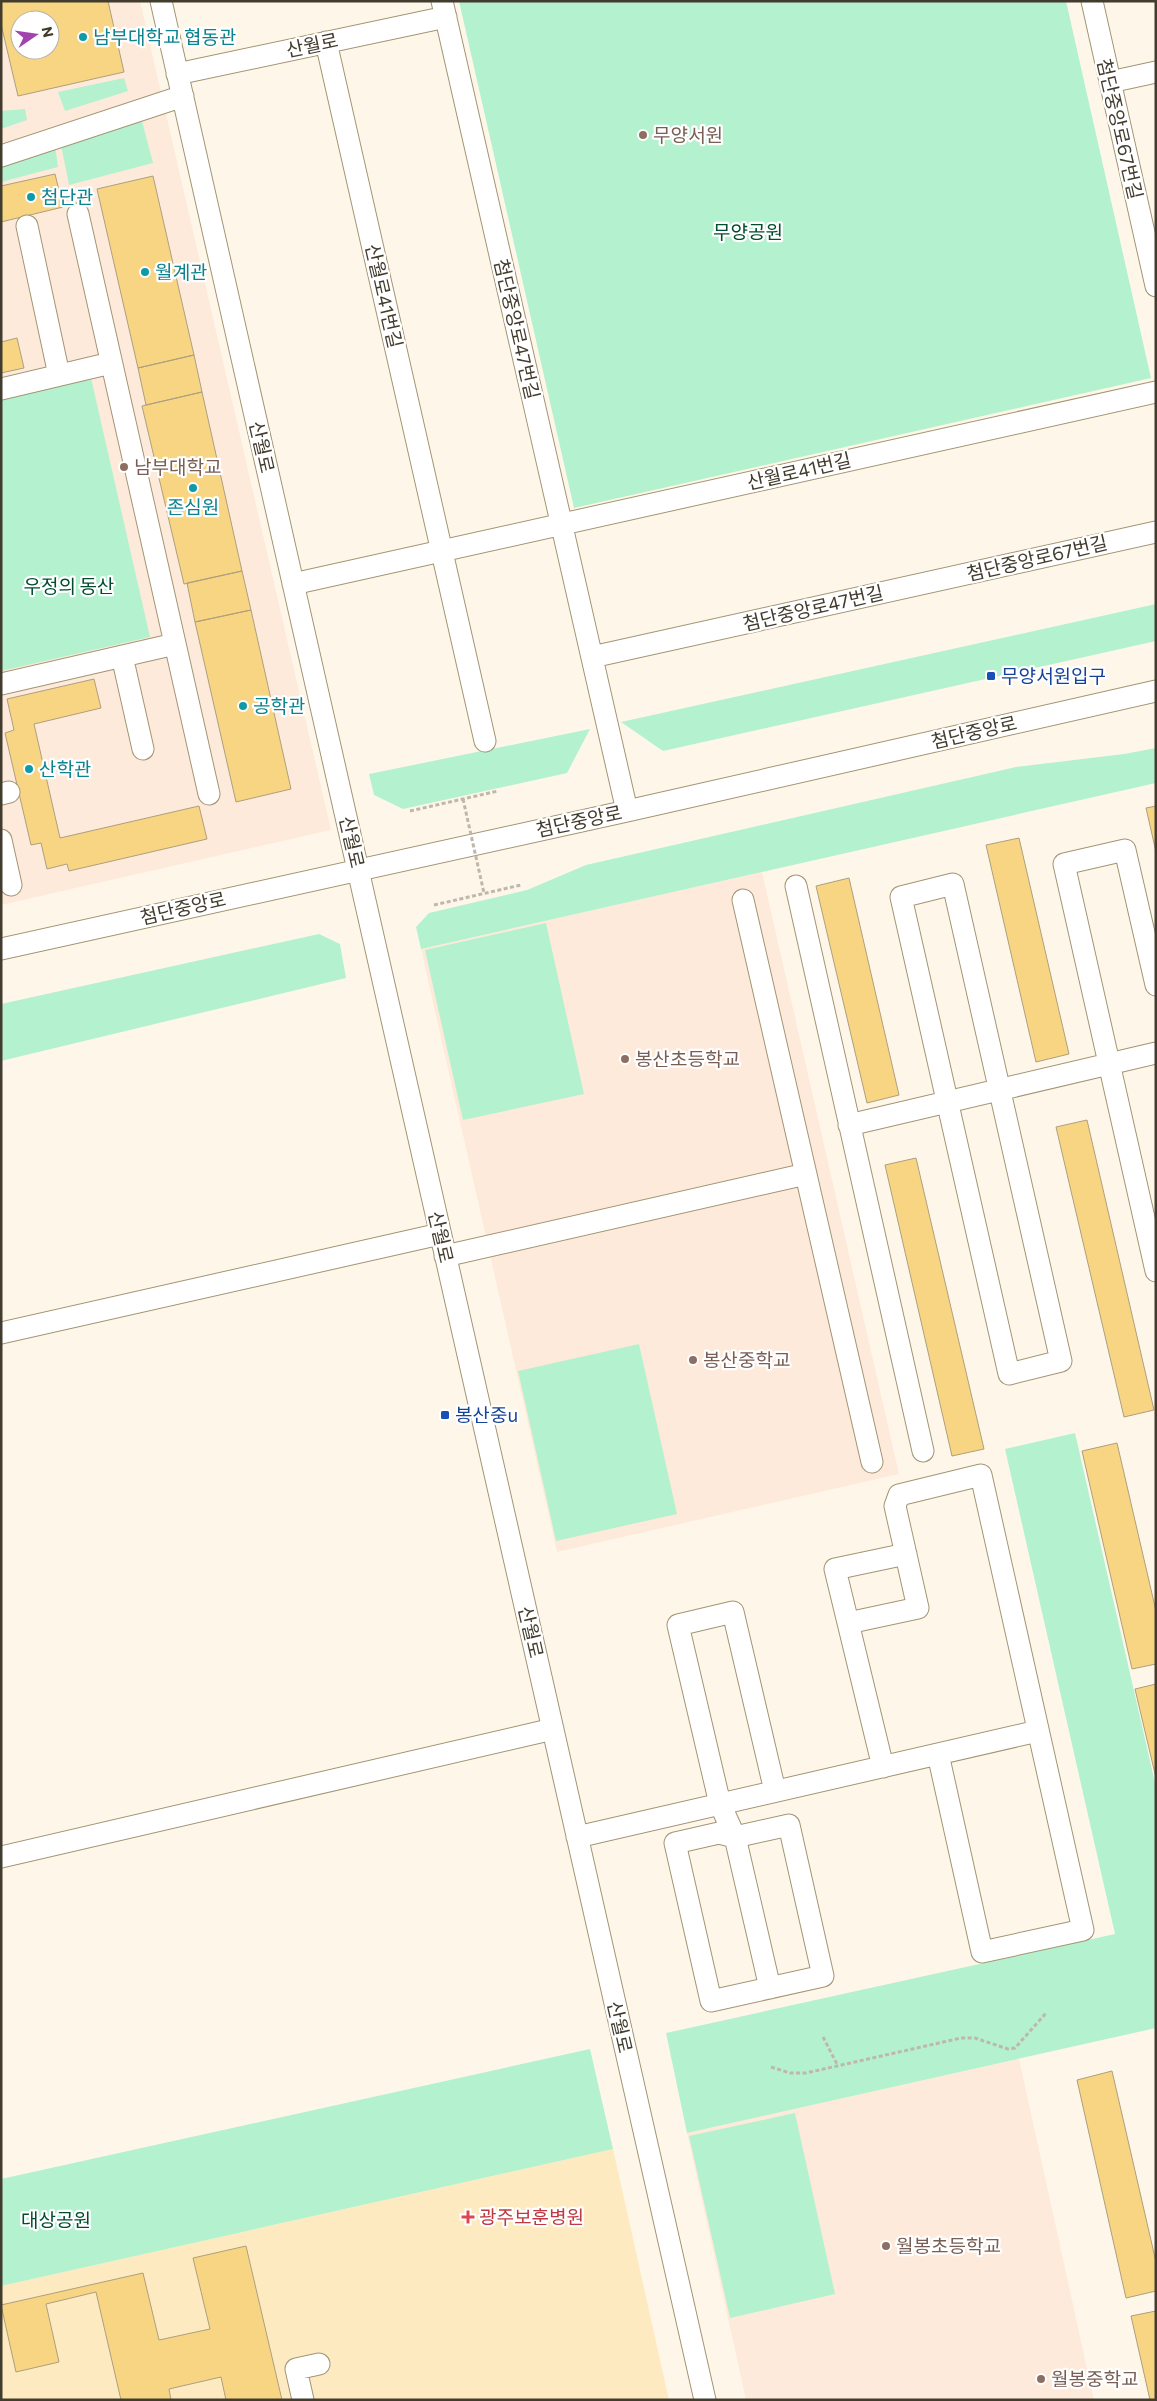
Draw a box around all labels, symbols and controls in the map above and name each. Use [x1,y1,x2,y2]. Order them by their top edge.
north arrow [10,10,60,60]
text: N [39,25,58,39]
place label: 남부대학교 협동관 [93,25,236,48]
street label: 산월로 [284,28,340,61]
marker: 남부대학교 협동관 [77,31,89,43]
street label: 첨단중앙로67번길 [1093,56,1148,202]
place label: 무양서원 [653,123,723,146]
marker: 무양서원 [637,129,649,141]
place label: 첨단관 [41,185,93,208]
marker: 첨단관 [25,191,37,203]
park label: 무양공원 [713,220,783,243]
street label: 산월로41번길 [361,241,408,350]
street label: 첨단중앙로47번길 [490,256,545,401]
place label: 월계관 [155,260,207,283]
marker: 월계관 [139,266,151,278]
street label: 산월로 [245,419,280,475]
street label: 산월로41번길 [744,447,853,494]
place label: 남부대학교 [134,455,221,478]
marker: 남부대학교 [118,461,130,473]
marker: 존심원 [187,482,199,494]
place label: 존심원 [167,495,219,518]
street label: 첨단중앙로67번길 [964,530,1110,585]
park label: 우정의 동산 [23,574,115,597]
street label: 첨단중앙로47번길 [740,580,885,635]
place label: 무양서원입구 [1001,664,1106,687]
marker: 무양서원입구 [985,670,997,682]
place label: 공학관 [253,694,305,717]
marker: 공학관 [237,700,249,712]
street label: 첨단중앙로 [929,710,1019,753]
place label: 산학관 [39,757,91,780]
marker: 산학관 [23,763,35,775]
street label: 첨단중앙로 [534,800,624,841]
street label: 산월로 [335,814,370,870]
street label: 첨단중앙로 [138,886,228,929]
place label: 봉산초등학교 [635,1047,740,1070]
marker: 봉산초등학교 [619,1053,631,1065]
street label: 산월로 [424,1209,459,1265]
place label: 봉산중학교 [703,1348,790,1371]
marker: 봉산중학교 [687,1354,699,1366]
place label: 봉산중u [455,1403,518,1426]
marker: 봉산중u [439,1409,451,1421]
street label: 산월로 [514,1604,549,1660]
street label: 산월로 [603,1999,638,2055]
place label: 광주보훈병원 [479,2205,584,2228]
park label: 대상공원 [21,2208,91,2231]
marker: 광주보훈병원 [461,2210,475,2224]
place label: 월봉초등학교 [896,2234,1001,2257]
marker: 월봉초등학교 [880,2240,892,2252]
place label: 월봉중학교 [1051,2367,1138,2390]
marker: 월봉중학교 [1035,2373,1047,2385]

